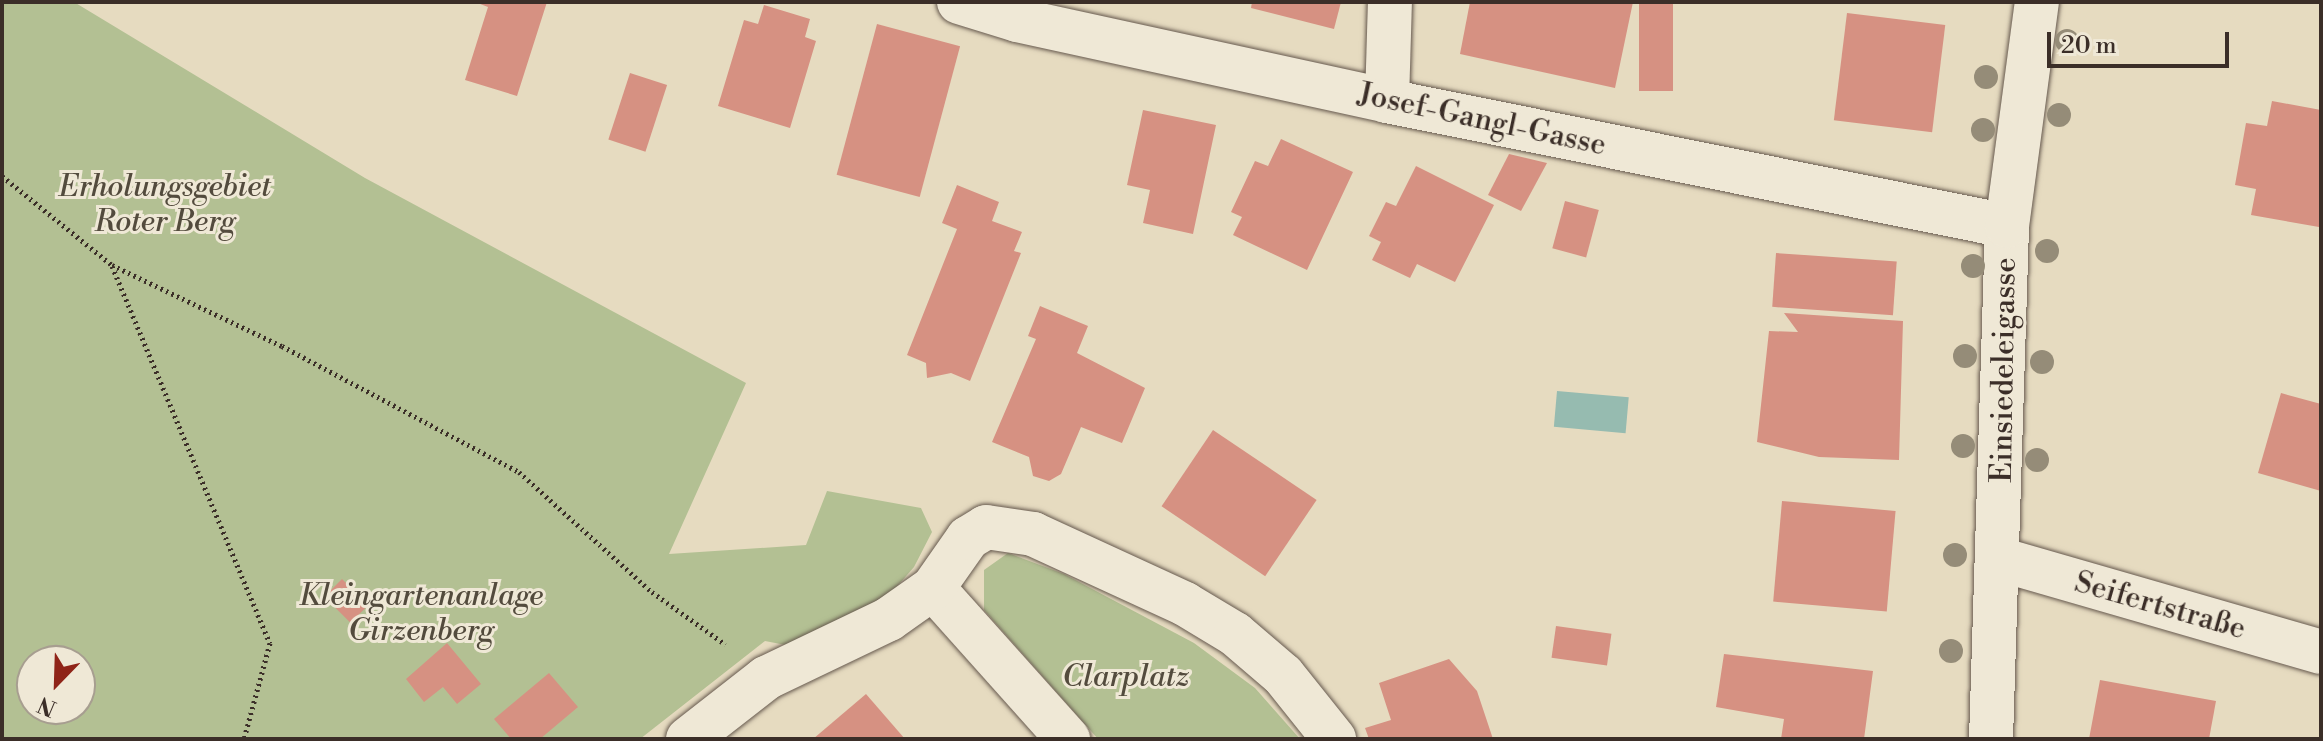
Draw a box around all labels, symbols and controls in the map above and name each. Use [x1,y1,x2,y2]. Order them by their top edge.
scale bar [2051,16,2233,66]
text: 20 m [2061,31,2117,61]
street label: Josef-Gangl-Gasse [1355,76,1609,164]
park label: Erholungsgebiet Roter Berg [59,169,271,240]
street label: Einsiedeleigasse [1984,257,2024,483]
street label: Seifertstraße [2070,564,2250,648]
park label: Kleingartenanlage Girzenberg [299,578,543,648]
north arrow [16,645,96,725]
park label: Clarplatz [1062,659,1190,695]
text: N [34,690,60,722]

